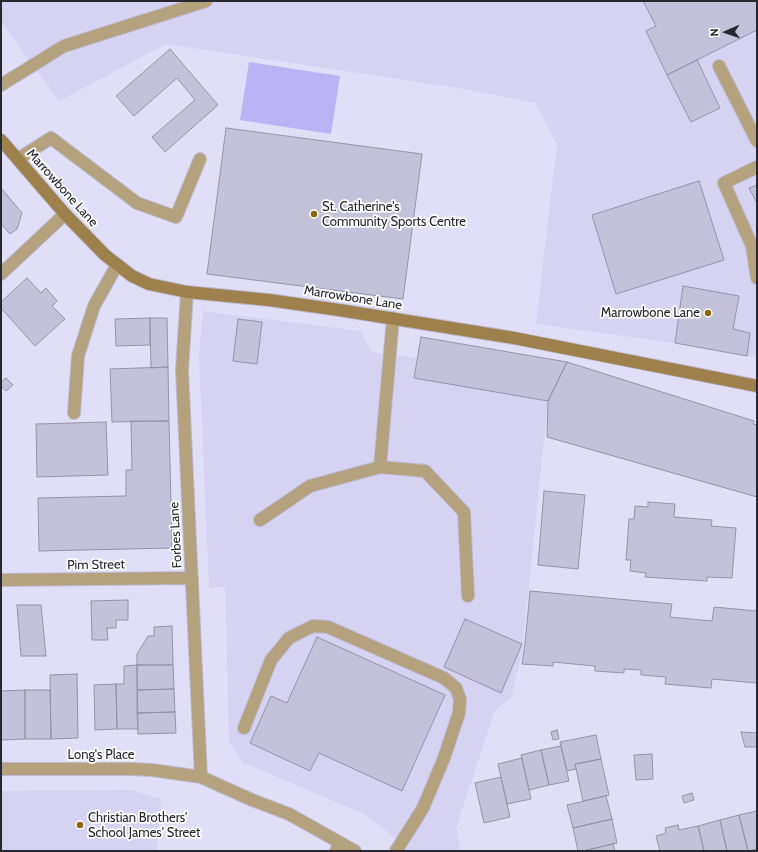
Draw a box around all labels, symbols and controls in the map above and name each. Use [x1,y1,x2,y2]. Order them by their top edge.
north arrow [706,12,746,52]
text: N [707,28,721,37]
street label: Marrowbone Lane [23,146,101,230]
place label: St. Catherine's Community Sports Centre [322,199,466,230]
marker: St. Catherine's Community Sports Centre [309,209,319,219]
street label: Marrowbone Lane [303,283,403,313]
place label: Marrowbone Lane [601,305,700,321]
marker: Marrowbone Lane [703,308,713,318]
street label: Forbes Lane [166,501,186,569]
street label: Pim Street [67,557,125,573]
street label: Long's Place [68,747,134,763]
place label: Christian Brothers' School James' Street [88,810,200,841]
marker: Christian Brothers' School James' Street [75,820,85,830]

